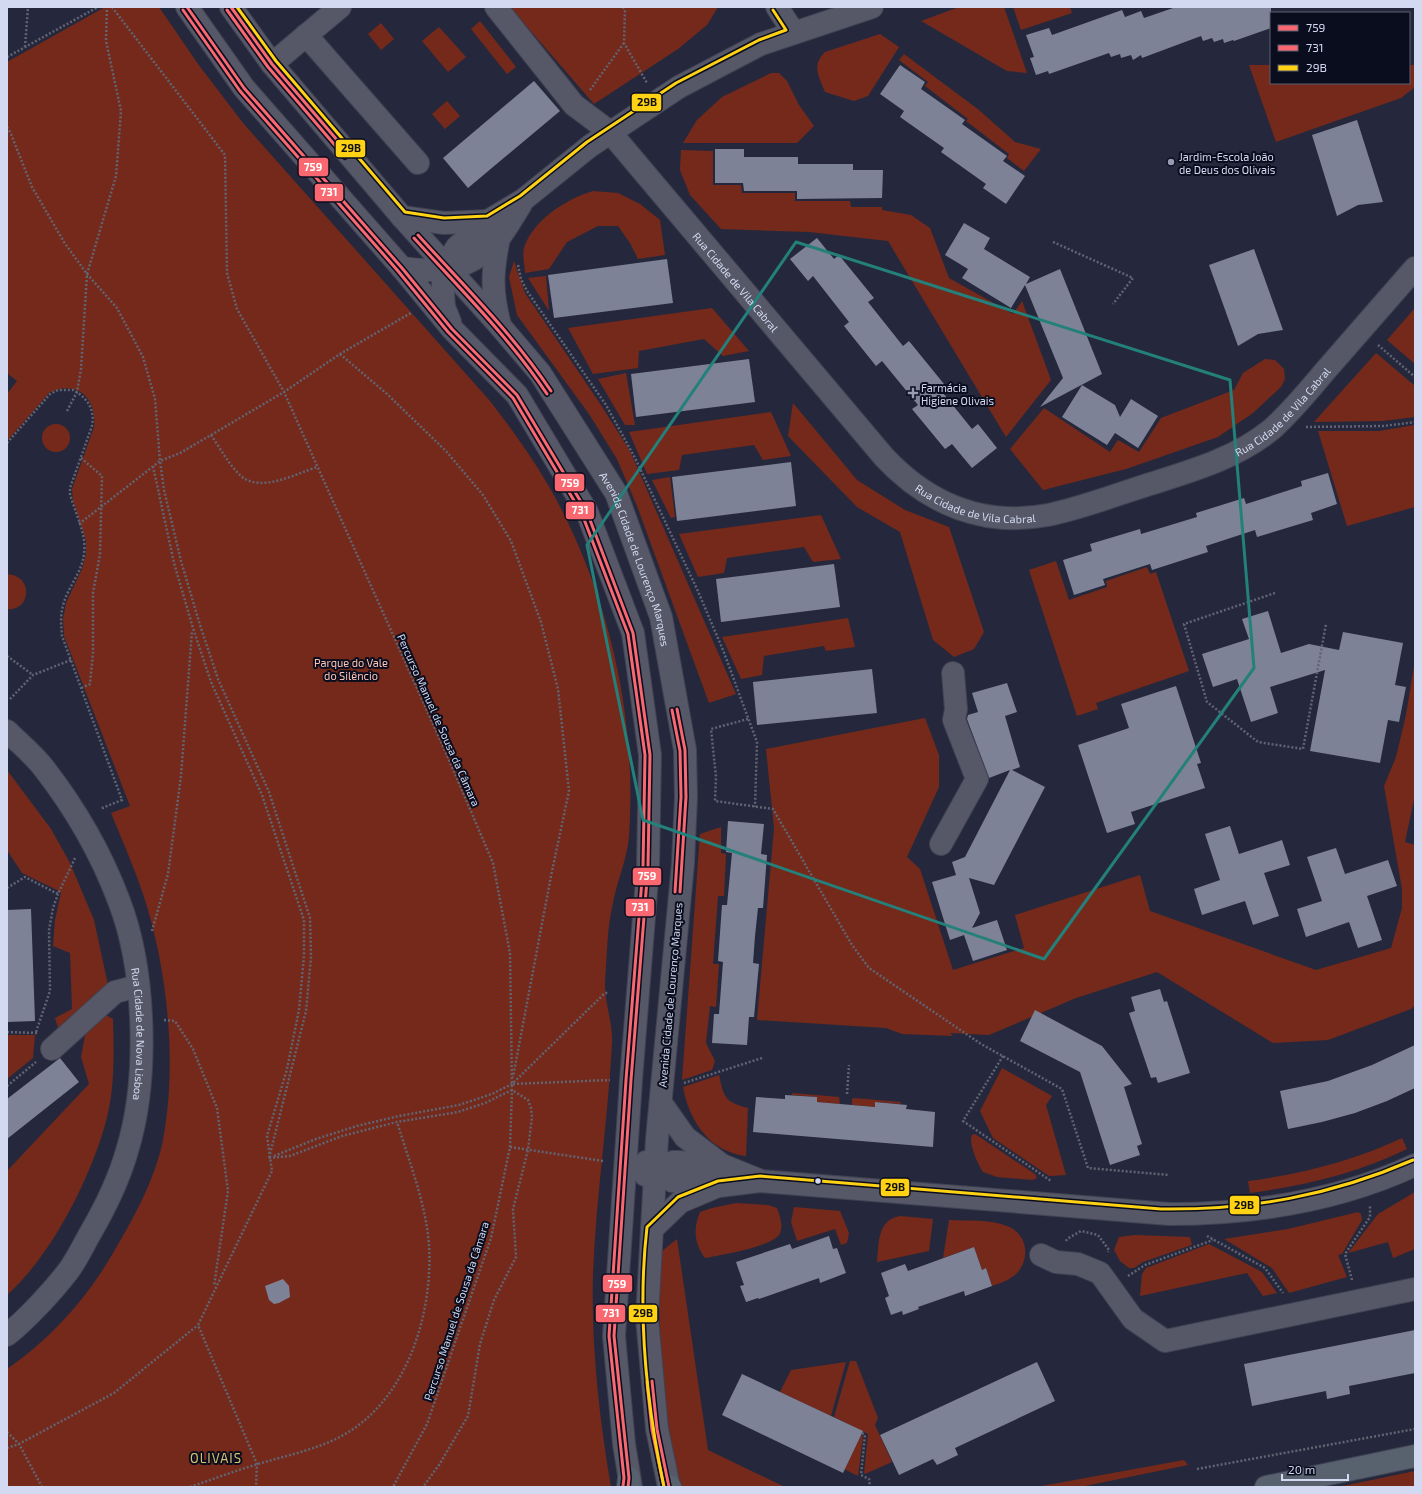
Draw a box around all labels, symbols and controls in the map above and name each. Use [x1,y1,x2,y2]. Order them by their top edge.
legend [1270,12,1410,84]
text: 759 [1306,20,1326,34]
text: 731 [1306,40,1324,54]
text: 29B [1306,60,1327,74]
line badge: 29B [631,93,662,112]
text: 29B [637,95,657,108]
line badge: 29B [335,139,366,158]
text: 29B [341,141,361,154]
place label: Jardim-Escola João de Deus dos Olivais [1179,150,1276,176]
line badge: 759 [298,157,329,177]
marker: Jardim-Escola João de Deus dos Olivais [1166,157,1176,167]
text: 759 [304,160,322,173]
line badge: 731 [314,183,344,202]
text: 731 [321,185,337,198]
street label: Rua Cidade de Vila Cabral [691,229,782,334]
street label: Rua Cidade de Vila Cabral [1232,364,1333,458]
place label: Farmácia Higiene Olivais [921,381,994,407]
marker: Farmácia Higiene Olivais [908,388,918,398]
street label: Avenida Cidade de Lourenço Marques [598,469,673,648]
line badge: 759 [554,473,585,492]
text: 759 [561,476,579,489]
street label: Rua Cidade de Vila Cabral [913,481,1037,525]
line badge: 731 [565,501,595,520]
text: 731 [572,503,588,516]
street label: Percurso Manuel de Sousa da Câmara [395,632,483,808]
park label: Parque do Vale do Silêncio [314,656,388,682]
line badge: 759 [632,867,662,886]
text: 759 [638,869,656,882]
line badge: 731 [625,898,655,917]
text: 731 [632,900,648,913]
street label: Avenida Cidade de Lourenço Marques [655,902,686,1088]
street label: Rua Cidade de Nova Lisboa [130,967,148,1101]
unlabelled marker [813,1176,823,1186]
line badge: 29B [880,1178,910,1197]
text: 29B [885,1180,905,1193]
line badge: 29B [1229,1195,1260,1215]
text: 29B [1234,1198,1254,1211]
street label: Percurso Manuel de Sousa da Câmara [421,1220,491,1402]
line badge: 759 [602,1274,633,1293]
text: 759 [608,1277,626,1290]
line badge: 731 [595,1304,626,1323]
line badge: 29B [628,1304,658,1323]
text: 731 [603,1306,619,1319]
text: 29B [633,1306,653,1319]
district label: OLIVAIS [190,1450,242,1466]
scale bar [1282,1456,1348,1482]
text: 20 m [1288,1462,1315,1476]

